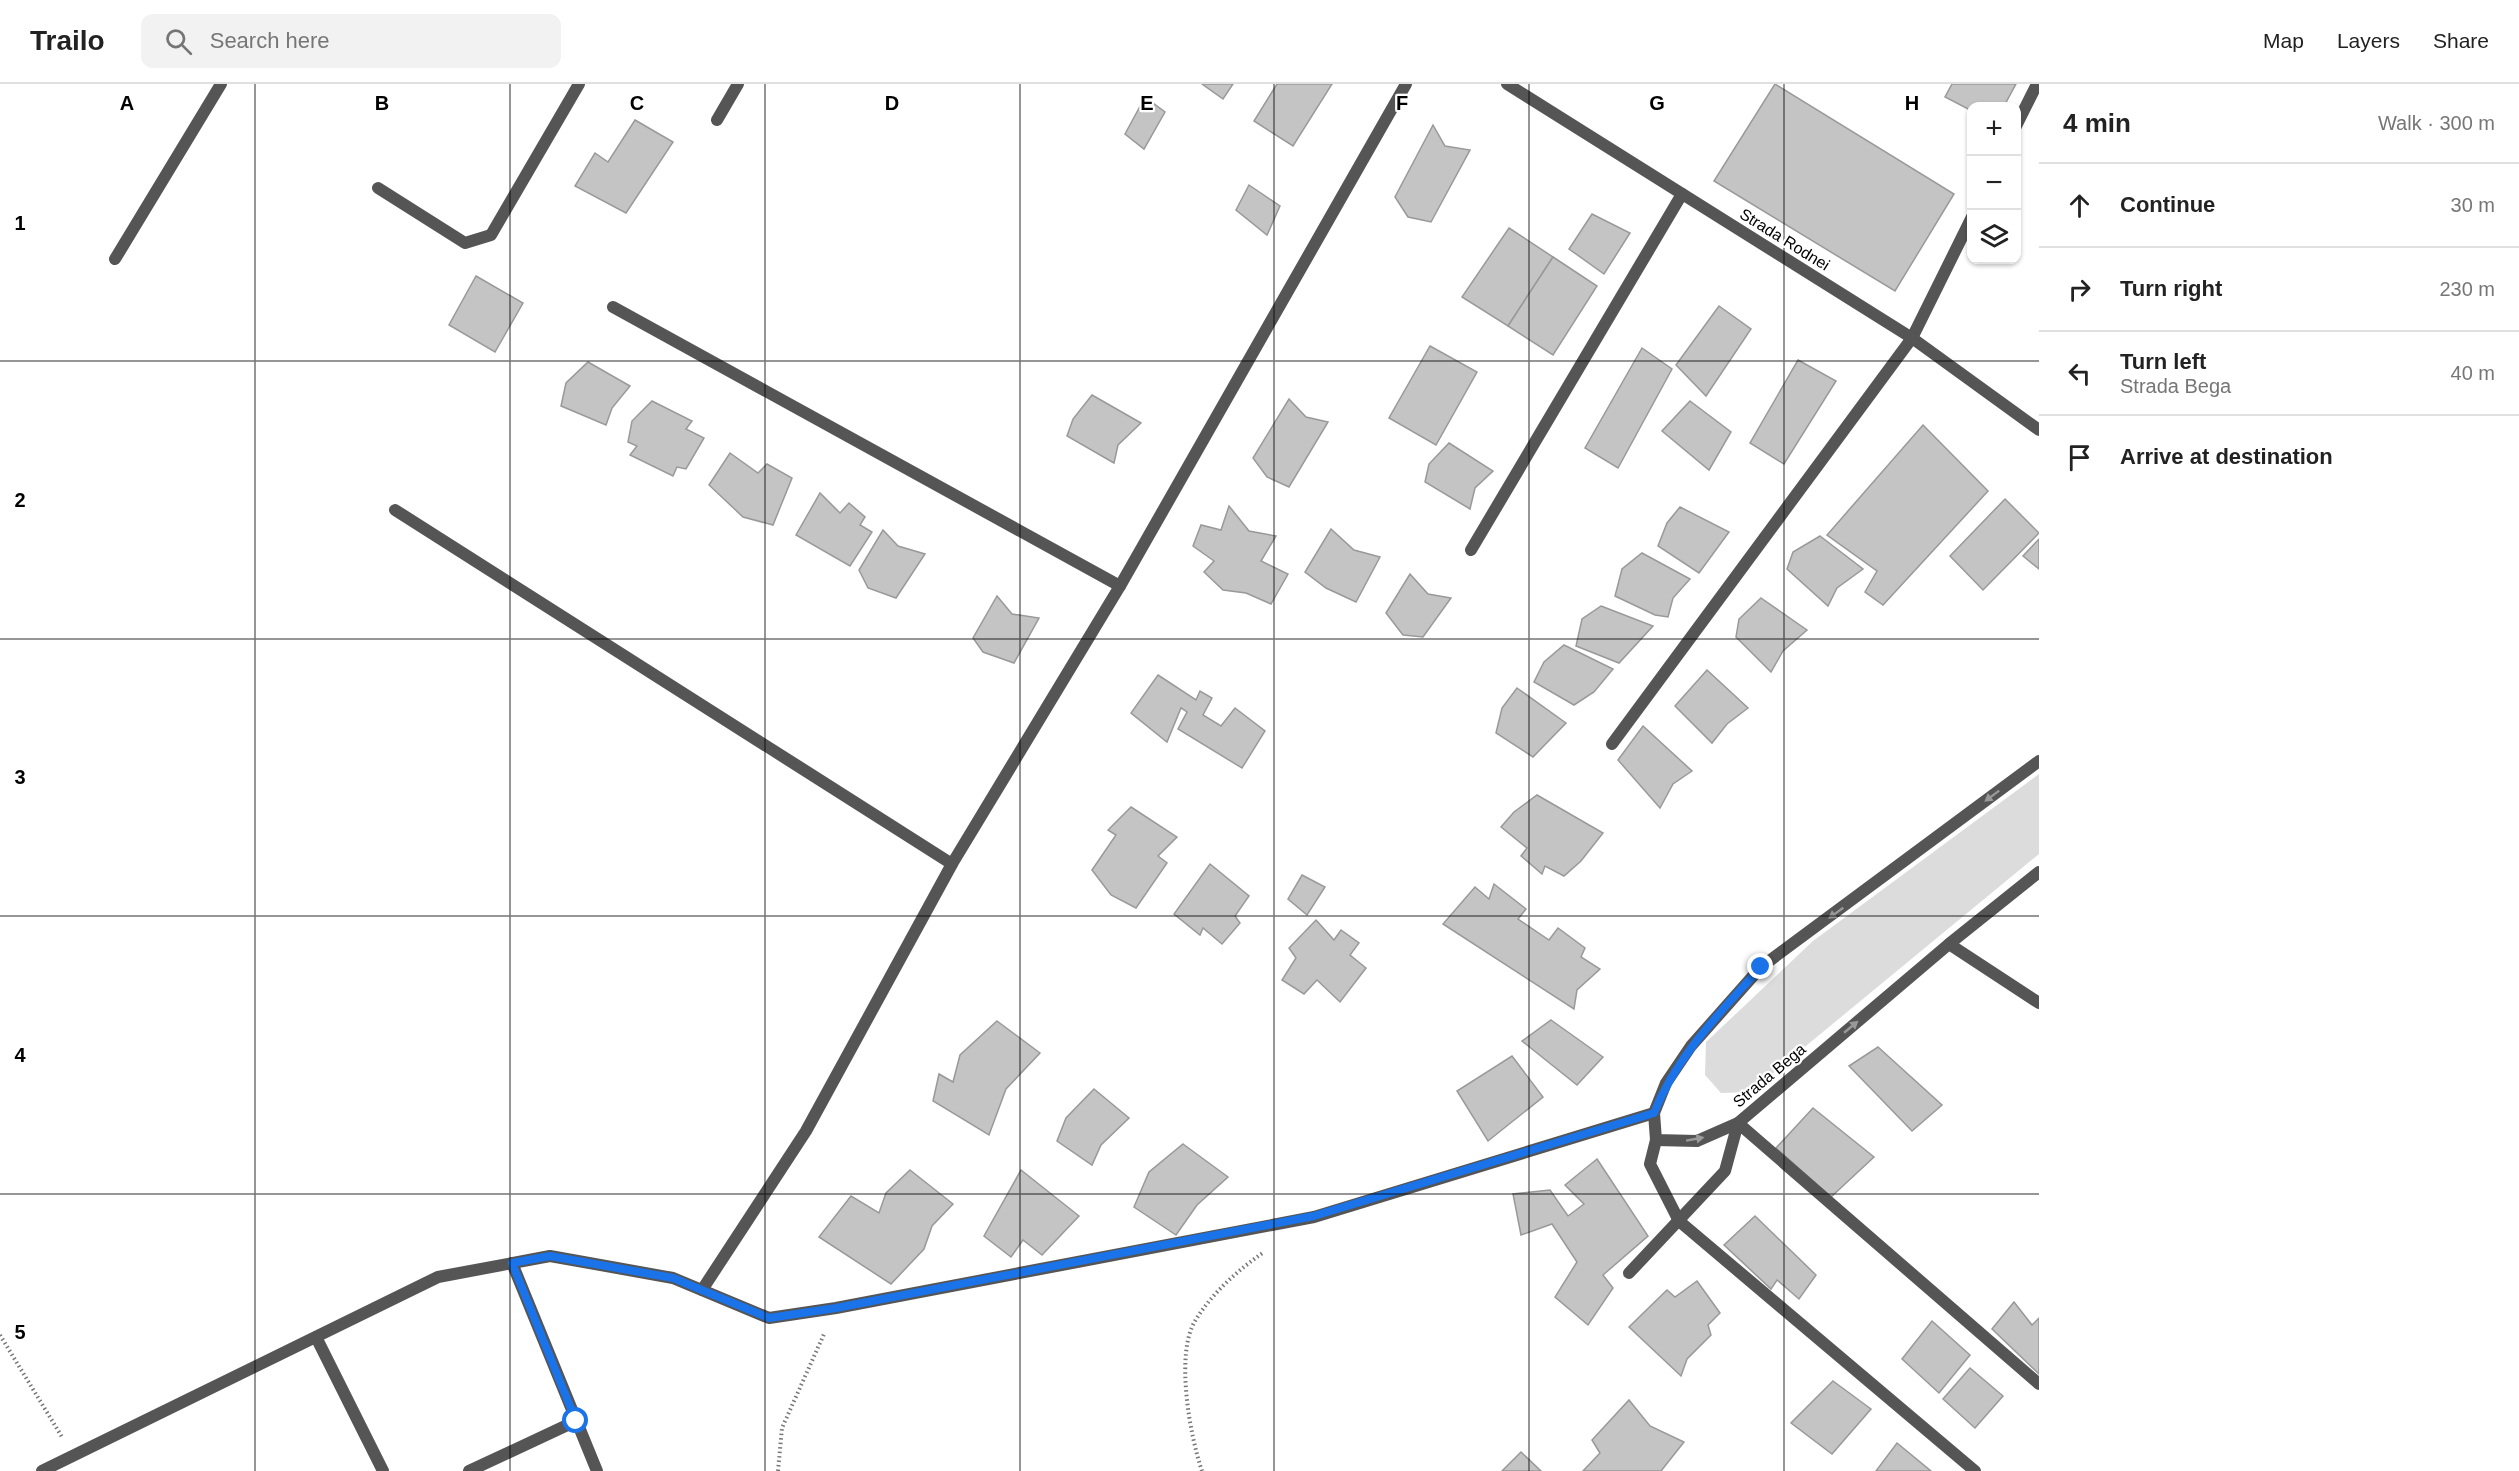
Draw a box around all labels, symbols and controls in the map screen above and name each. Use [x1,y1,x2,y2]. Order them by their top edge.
search box [141,14,561,68]
text: Trailo [30,25,105,56]
icon: search [162,25,195,58]
text: Search here [210,28,330,53]
text: Map [2263,29,2304,52]
text: Layers [2337,29,2400,52]
text: Share [2433,29,2489,52]
text: A [120,92,134,114]
text: B [375,92,389,114]
text: C [630,92,644,114]
text: D [885,92,899,114]
text: E [1140,92,1154,114]
text: F [1396,92,1408,114]
text: G [1649,92,1665,114]
text: H [1905,92,1919,114]
map controls [1967,102,2021,264]
button: + [1967,102,2021,156]
text: 4 min [2063,108,2131,138]
text: Walk · 300 m [2378,112,2495,134]
button: − [1967,156,2021,210]
icon: ahead [2063,189,2096,222]
text: Continue [2120,192,2215,217]
text: 30 m [2451,194,2495,216]
street label: Strada Rodnei [1737,205,1833,274]
button: layers [1967,210,2021,264]
text: 1 [14,212,26,234]
icon: right [2063,273,2096,306]
text: Turn right [2120,276,2222,301]
text: 230 m [2439,278,2495,300]
text: Turn left [2120,349,2206,374]
icon: left [2063,357,2096,390]
text: 40 m [2451,362,2495,384]
text: Strada Bega [2120,375,2231,397]
icon: arrive [2063,441,2096,474]
text: Arrive at destination [2120,444,2333,469]
text: 2 [14,489,26,511]
text: 3 [14,766,26,788]
one-way arrow [1985,790,2000,802]
one-way arrow [1828,906,1843,918]
route end [1747,953,1773,979]
one-way arrow [1843,1021,1858,1034]
street label: Strada Bega [1730,1040,1809,1110]
text: 4 [14,1044,26,1066]
one-way arrow [1686,1134,1705,1143]
text: 5 [14,1321,26,1343]
route start [562,1407,588,1433]

